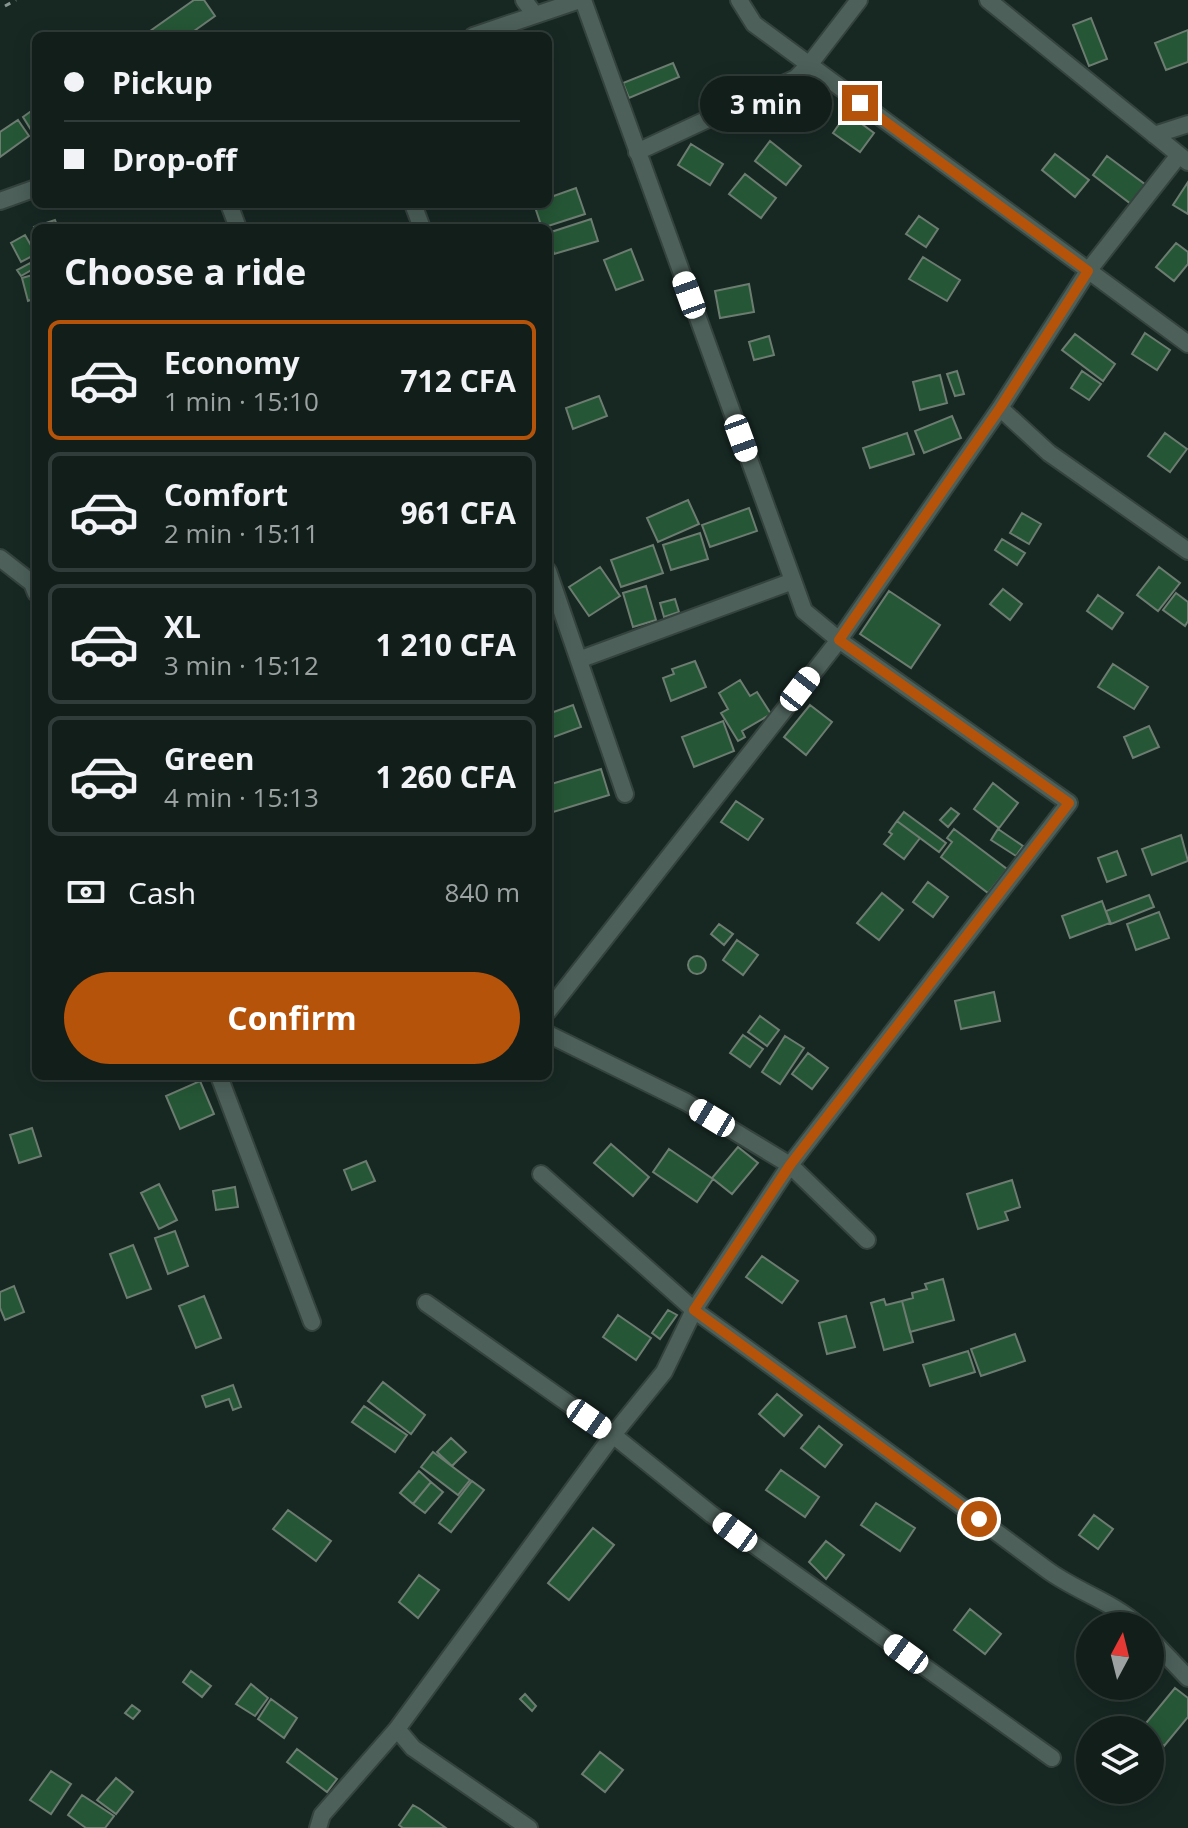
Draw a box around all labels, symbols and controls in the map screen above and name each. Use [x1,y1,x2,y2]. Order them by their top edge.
text: Pickup [112,62,213,103]
callout: 3 min [700,75,832,131]
route end [842,85,878,121]
text: 3 min [730,86,802,122]
text: Drop-off [112,139,237,180]
text: Choose a ride [64,247,306,296]
car [670,268,708,322]
text: Economy [164,342,300,383]
icon: car [68,344,140,416]
text: 712 CFA [400,360,516,401]
text: 1 min · 15:10 [164,383,319,419]
car [722,411,760,465]
text: Comfort [164,474,288,515]
icon: car [68,476,140,548]
text: 961 CFA [400,492,516,533]
text: 2 min · 15:11 [164,515,319,551]
text: XL [164,606,201,647]
icon: car [68,608,140,680]
text: 1 210 CFA [376,624,516,665]
text: 3 min · 15:12 [164,647,319,683]
car [776,663,824,715]
text: Green [164,738,255,779]
icon: car [68,740,140,812]
text: 1 260 CFA [376,756,516,797]
text: 4 min · 15:13 [164,779,319,815]
icon: cash [64,870,108,914]
text: Cash [128,872,196,913]
text: 840 m [445,874,520,910]
button: Confirm [64,972,520,1064]
car [685,1095,739,1141]
car [562,1395,616,1443]
route start [961,1501,997,1537]
car [709,1508,761,1556]
north arrow [1076,1612,1164,1700]
map controls [1076,1612,1164,1804]
car [880,1630,932,1678]
button: layers [1076,1716,1164,1804]

